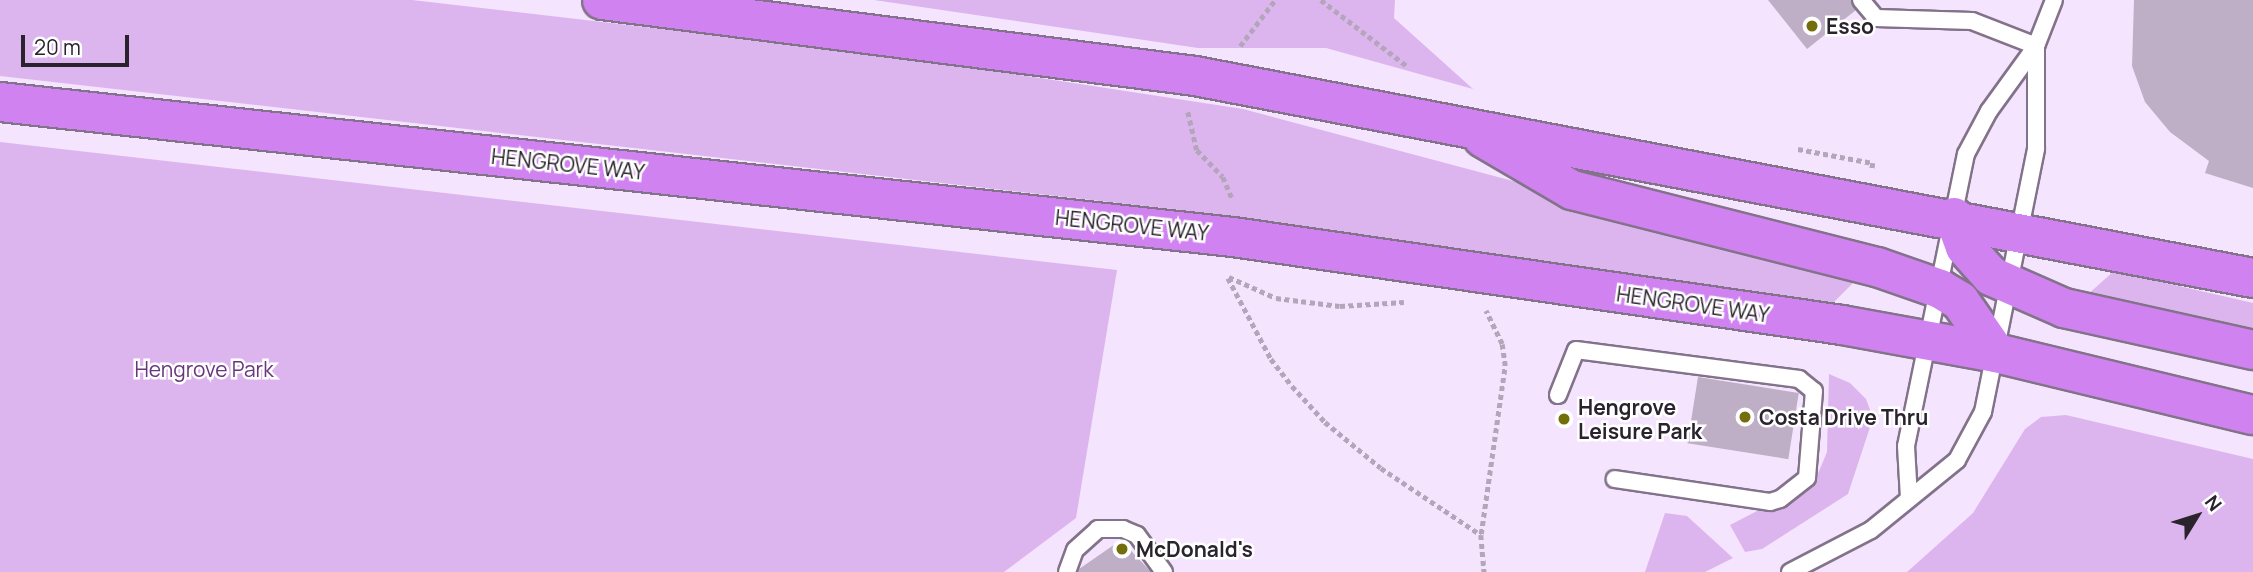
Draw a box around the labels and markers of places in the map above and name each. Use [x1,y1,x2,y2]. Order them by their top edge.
place label: Esso [1826,13,1874,39]
marker: Esso [1804,18,1820,34]
place label: Hengrove Leisure Park [1578,394,1702,444]
place label: Costa Drive Thru [1759,404,1928,430]
marker: Costa Drive Thru [1737,409,1753,425]
marker: Hengrove Leisure Park [1556,411,1572,427]
place label: McDonald's [1136,536,1253,562]
marker: McDonald's [1114,541,1130,557]

